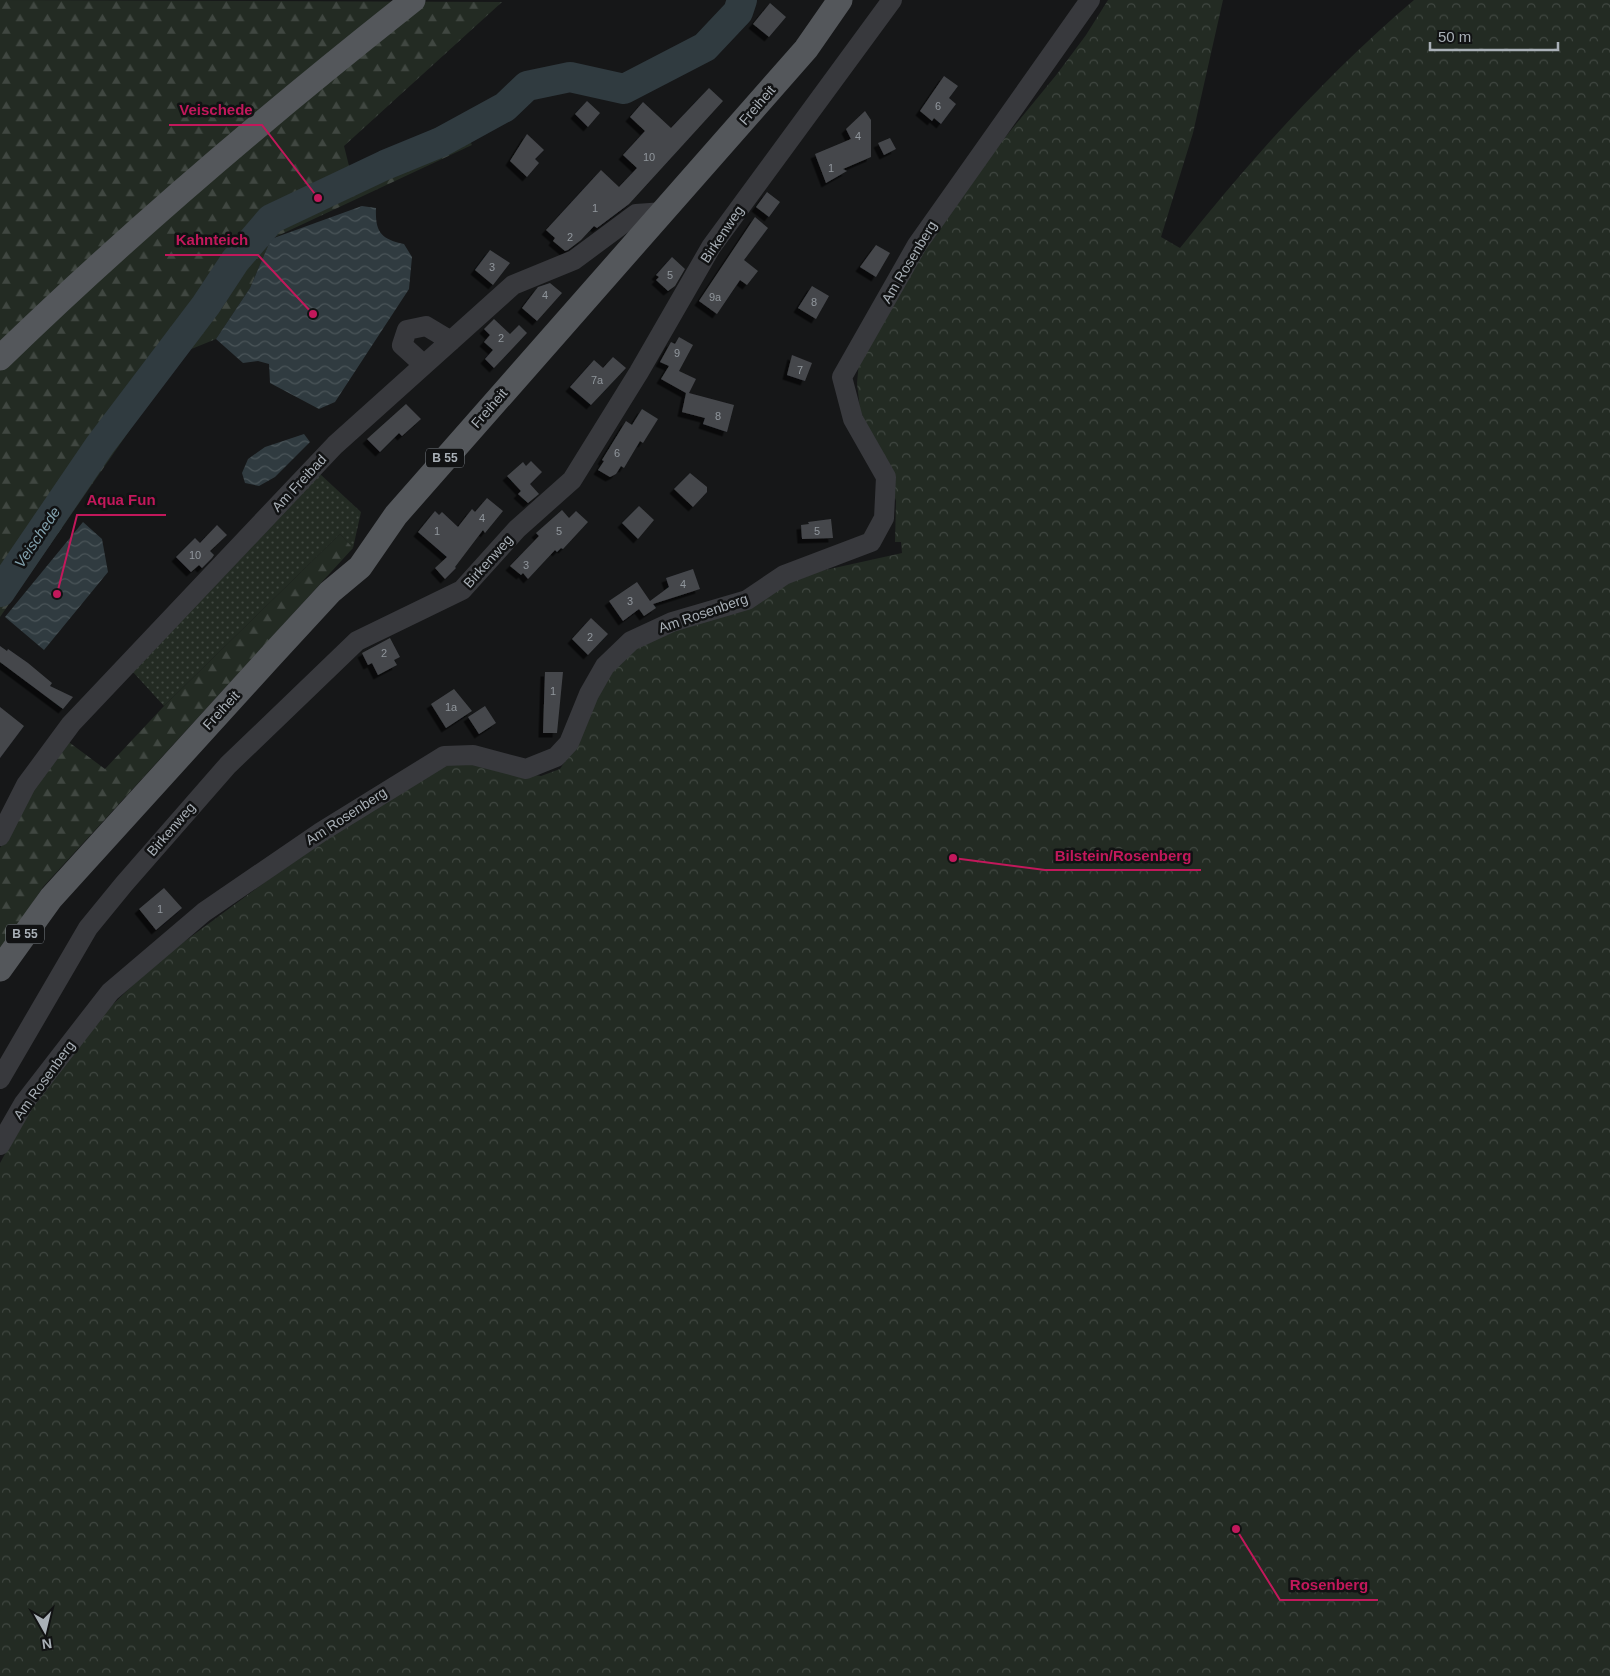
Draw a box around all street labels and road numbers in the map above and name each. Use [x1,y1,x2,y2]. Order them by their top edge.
street label: Freiheit [736,82,778,128]
street label: Birkenweg [697,202,747,266]
street label: Am Rosenberg [878,218,940,306]
street label: Freiheit [468,385,510,431]
road number: B 55 [426,448,464,468]
street label: Am Freibad [268,451,330,515]
street label: Birkenweg [460,531,516,591]
street label: Am Rosenberg [656,590,750,636]
street label: Freiheit [199,687,243,733]
street label: Am Rosenberg [302,784,390,848]
street label: Birkenweg [144,799,198,859]
road number: B 55 [6,924,44,944]
street label: Am Rosenberg [10,1038,78,1122]

